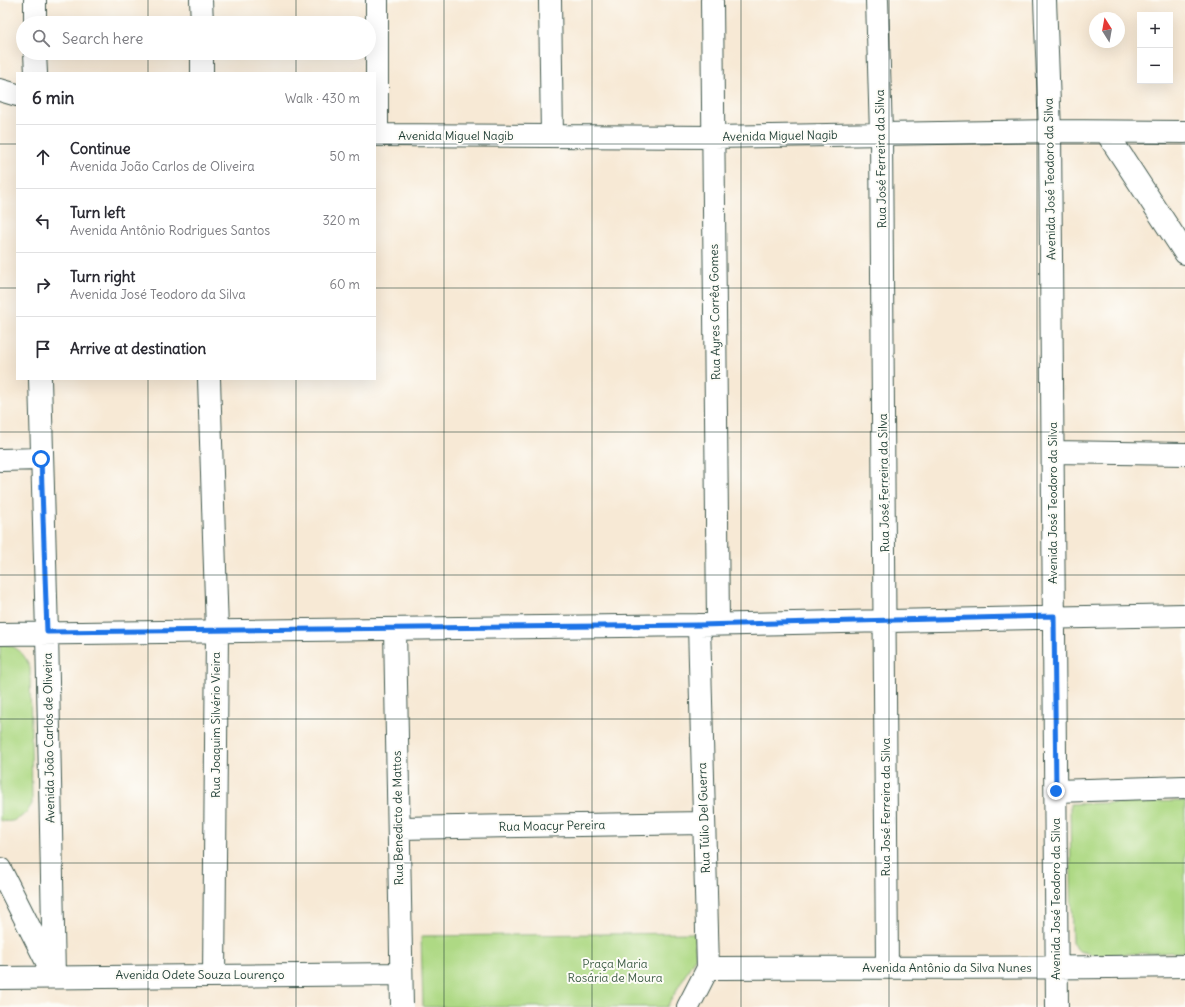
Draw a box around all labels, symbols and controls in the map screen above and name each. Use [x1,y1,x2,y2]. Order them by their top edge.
north arrow [1089,12,1125,48]
map controls [1137,12,1173,84]
button: + [1137,12,1173,48]
search box [16,16,376,60]
icon: search [30,27,52,49]
text: Search here [62,29,143,48]
button: − [1137,48,1173,84]
text: 6 min [32,87,74,109]
street label: Rua José Ferreira da Silva [872,89,889,229]
text: Walk · 430 m [285,90,360,107]
street label: Avenida José Teodoro da Silva [1041,98,1058,260]
street label: Avenida Miguel Nagib [722,127,838,144]
street label: Avenida Miguel Nagib [398,128,514,143]
text: Continue [70,139,131,158]
icon: ahead [32,146,54,168]
text: 50 m [329,148,360,165]
text: Avenida João Carlos de Oliveira [70,158,255,175]
text: Turn left [70,203,125,222]
icon: left [32,210,54,232]
text: 320 m [322,212,360,229]
text: Avenida Antônio Rodrigues Santos [70,222,270,239]
street label: Rua Ayres Corrêa Gomes [706,244,723,380]
text: Turn right [70,267,135,286]
icon: right [32,274,54,296]
text: 60 m [329,276,360,293]
text: Avenida José Teodoro da Silva [70,286,246,303]
icon: arrive [32,338,54,360]
text: Arrive at destination [70,339,206,358]
street label: Rua José Ferreira da Silva [875,413,892,553]
street label: Avenida José Teodoro da Silva [1045,422,1060,584]
route start [32,450,50,468]
street label: Rua Joaquim Silvério Vieira [208,652,223,798]
street label: Avenida João Carlos de Oliveira [40,653,57,823]
street label: Rua José Ferreira da Silva [878,737,893,876]
street label: Rua Benedicto de Mattos [389,751,406,885]
street label: Rua Túlio Del Guerra [694,762,713,874]
route end [1047,782,1065,800]
street label: Rua Moacyr Pereira [499,817,606,834]
street label: Avenida José Teodoro da Silva [1048,818,1063,980]
park label: Praça Maria Rosária de Moura [567,956,663,985]
street label: Avenida Antônio da Silva Nunes [862,960,1032,975]
street label: Avenida Odete Souza Lourenço [116,967,285,982]

